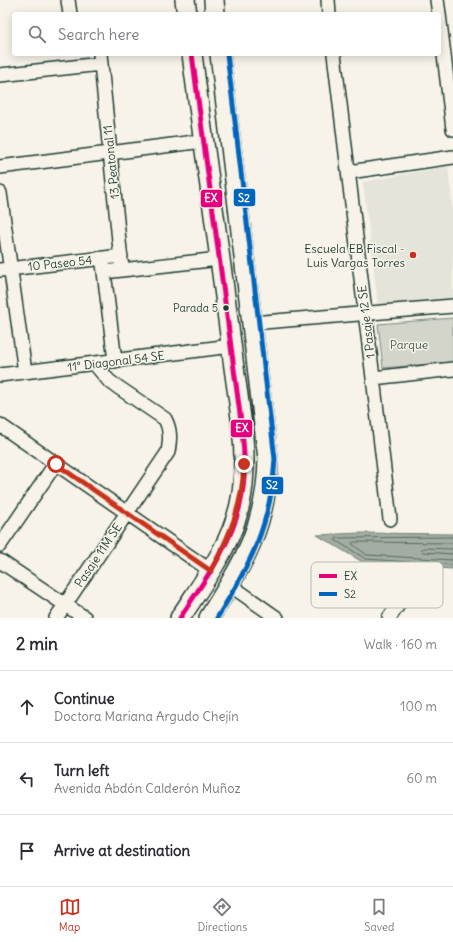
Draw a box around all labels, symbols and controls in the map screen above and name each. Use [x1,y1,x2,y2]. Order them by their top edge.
search box [12,12,441,56]
icon: search [26,23,48,45]
text: Search here [58,25,139,44]
street label: 13 Peatonal 11 [100,124,122,200]
line badge: S2 [233,188,256,207]
line badge: EX [200,189,223,208]
text: EX [204,191,218,205]
text: S2 [238,191,250,205]
place label: Escuela EB Fiscal - Luis Vargas Torres [304,241,405,270]
marker: Escuela EB Fiscal - Luis Vargas Torres [408,250,418,260]
street label: 10 Paseo 54 [27,252,93,274]
street label: 1 Pasaje 12 SE [354,285,378,359]
place label: Parada 5 [173,301,218,315]
marker: Parada 5 [221,303,231,313]
park label: Parque [390,337,428,352]
street label: 11° Diagonal 54 SE [67,348,165,374]
line badge: EX [230,419,253,438]
text: EX [235,421,249,435]
route start [47,455,65,473]
route end [235,455,253,473]
line badge: S2 [261,476,284,495]
text: S2 [266,478,278,492]
street label: Pasaje 11M SE [71,520,125,590]
legend [311,562,443,608]
text: EX [344,569,357,583]
text: S2 [344,587,356,601]
text: 2 min [16,633,58,655]
text: Walk · 160 m [364,636,437,653]
text: Continue [54,689,115,708]
icon: ahead [16,696,38,718]
text: 100 m [400,698,437,715]
text: Doctora Mariana Argudo Chejín [54,708,239,725]
text: Turn left [54,761,109,780]
icon: left [16,768,38,790]
text: 60 m [406,770,437,787]
text: Avenida Abdón Calderón Muñoz [54,780,241,797]
icon: arrive [16,840,38,862]
text: Arrive at destination [54,841,190,860]
tab: Map [59,896,81,934]
tab: Directions [198,896,247,934]
tab: Saved [364,896,394,934]

